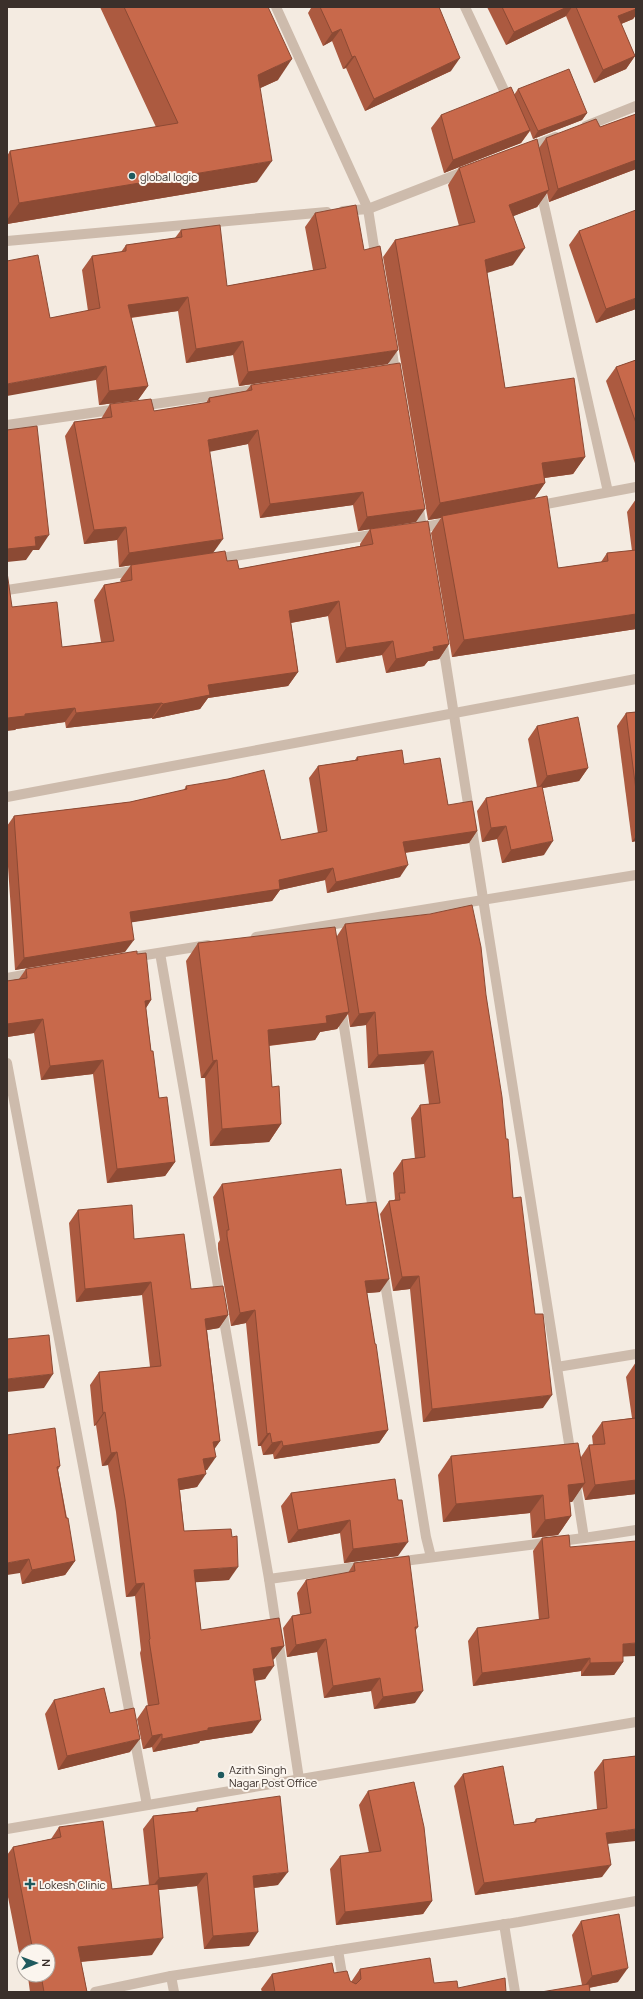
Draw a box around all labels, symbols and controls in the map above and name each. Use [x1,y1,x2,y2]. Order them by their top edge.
place label: global logic [140,169,197,184]
marker: global logic [127,171,137,181]
place label: Azith Singh Nagar Post Office [229,1762,318,1790]
marker: Azith Singh Nagar Post Office [216,1770,226,1780]
place label: Lokesh Clinic [39,1877,106,1892]
marker: Lokesh Clinic [24,1878,36,1890]
north arrow [16,1943,56,1983]
text: N [39,1959,54,1967]

